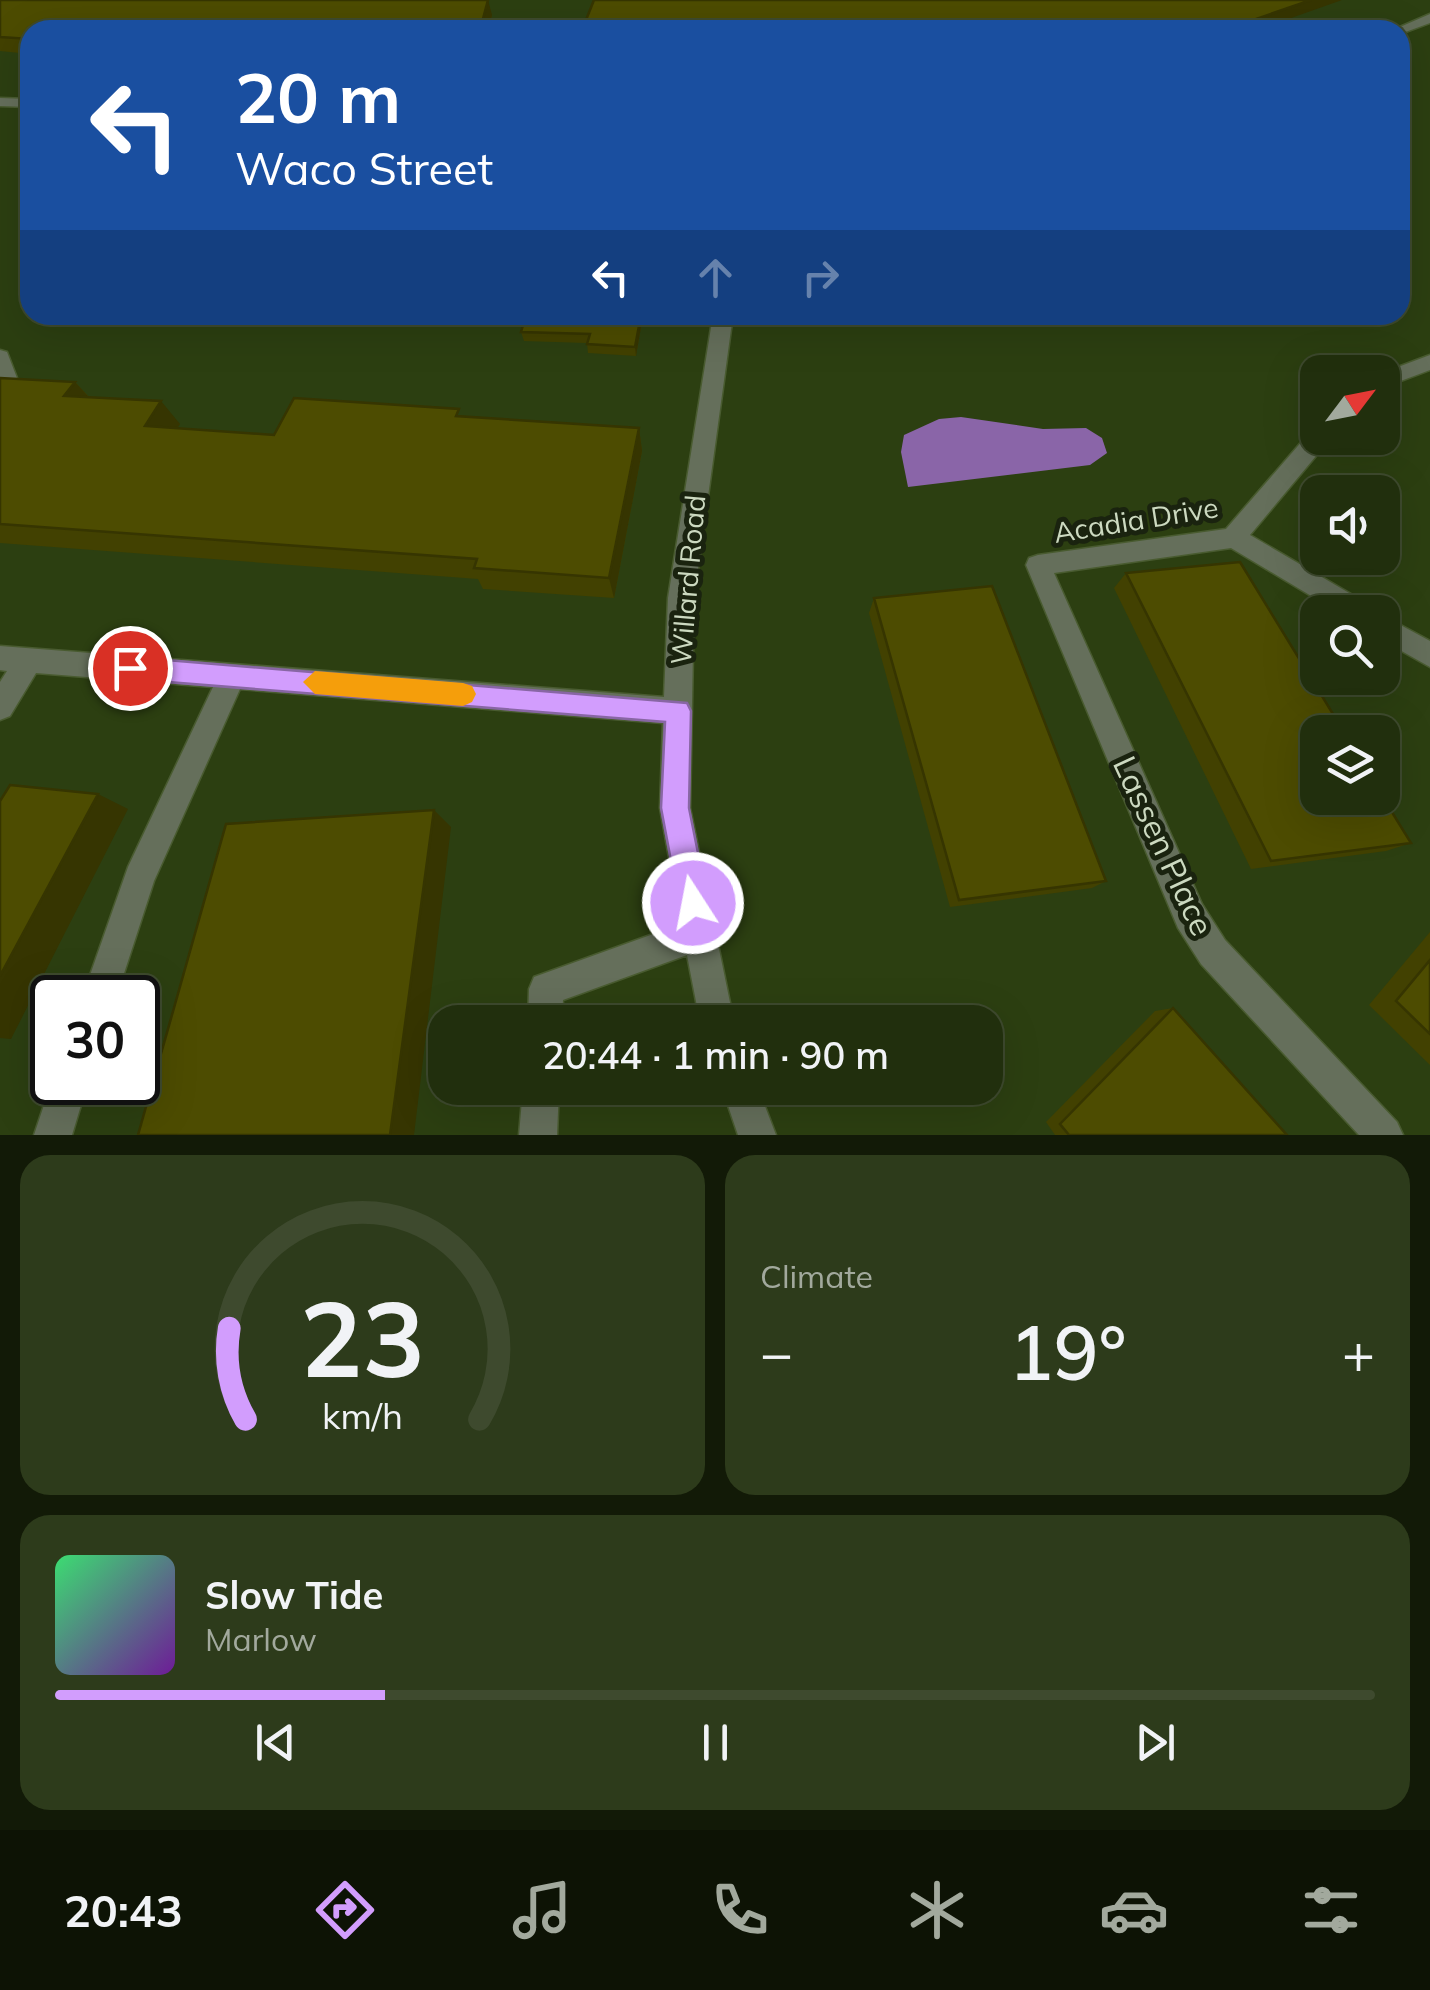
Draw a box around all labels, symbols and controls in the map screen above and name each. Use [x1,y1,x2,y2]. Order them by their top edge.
text: 20 m [235,53,401,141]
icon: left [70,60,200,190]
text: Waco Street [235,140,493,196]
icon: left [583,250,638,305]
icon: ahead [688,250,743,305]
icon: right [793,250,848,305]
north arrow [1300,355,1400,455]
map controls [1300,355,1400,815]
button: sound [1300,475,1400,575]
street label: Acadia Drive [1051,489,1221,550]
street label: Willard Road [663,493,712,666]
button: search [1300,595,1400,695]
pin [88,626,173,711]
icon: arrive [103,641,158,696]
button: layers [1300,715,1400,815]
street label: Lassen Place [1105,749,1223,942]
position arrow [641,851,745,955]
speed limit sign: 30 [30,975,160,1105]
text: 20:44 · 1 min · 90 m [542,1031,889,1079]
text: Climate [760,1256,873,1296]
text: 23 [300,1272,425,1403]
text: 19° [1008,1305,1127,1399]
text: − [760,1318,793,1387]
text: + [1342,1318,1375,1387]
text: km/h [322,1393,403,1438]
text: Slow Tide [205,1571,383,1619]
text: Marlow [205,1619,317,1659]
icon: previous [248,1715,303,1770]
icon: pause [688,1715,743,1770]
icon: next [1128,1715,1183,1770]
icon: directions [310,1875,380,1945]
icon: music [507,1875,577,1945]
icon: phone [705,1875,775,1945]
icon: climate [902,1875,972,1945]
icon: car [1099,1875,1169,1945]
icon: filters [1296,1875,1366,1945]
text: 20:43 [64,1882,183,1938]

